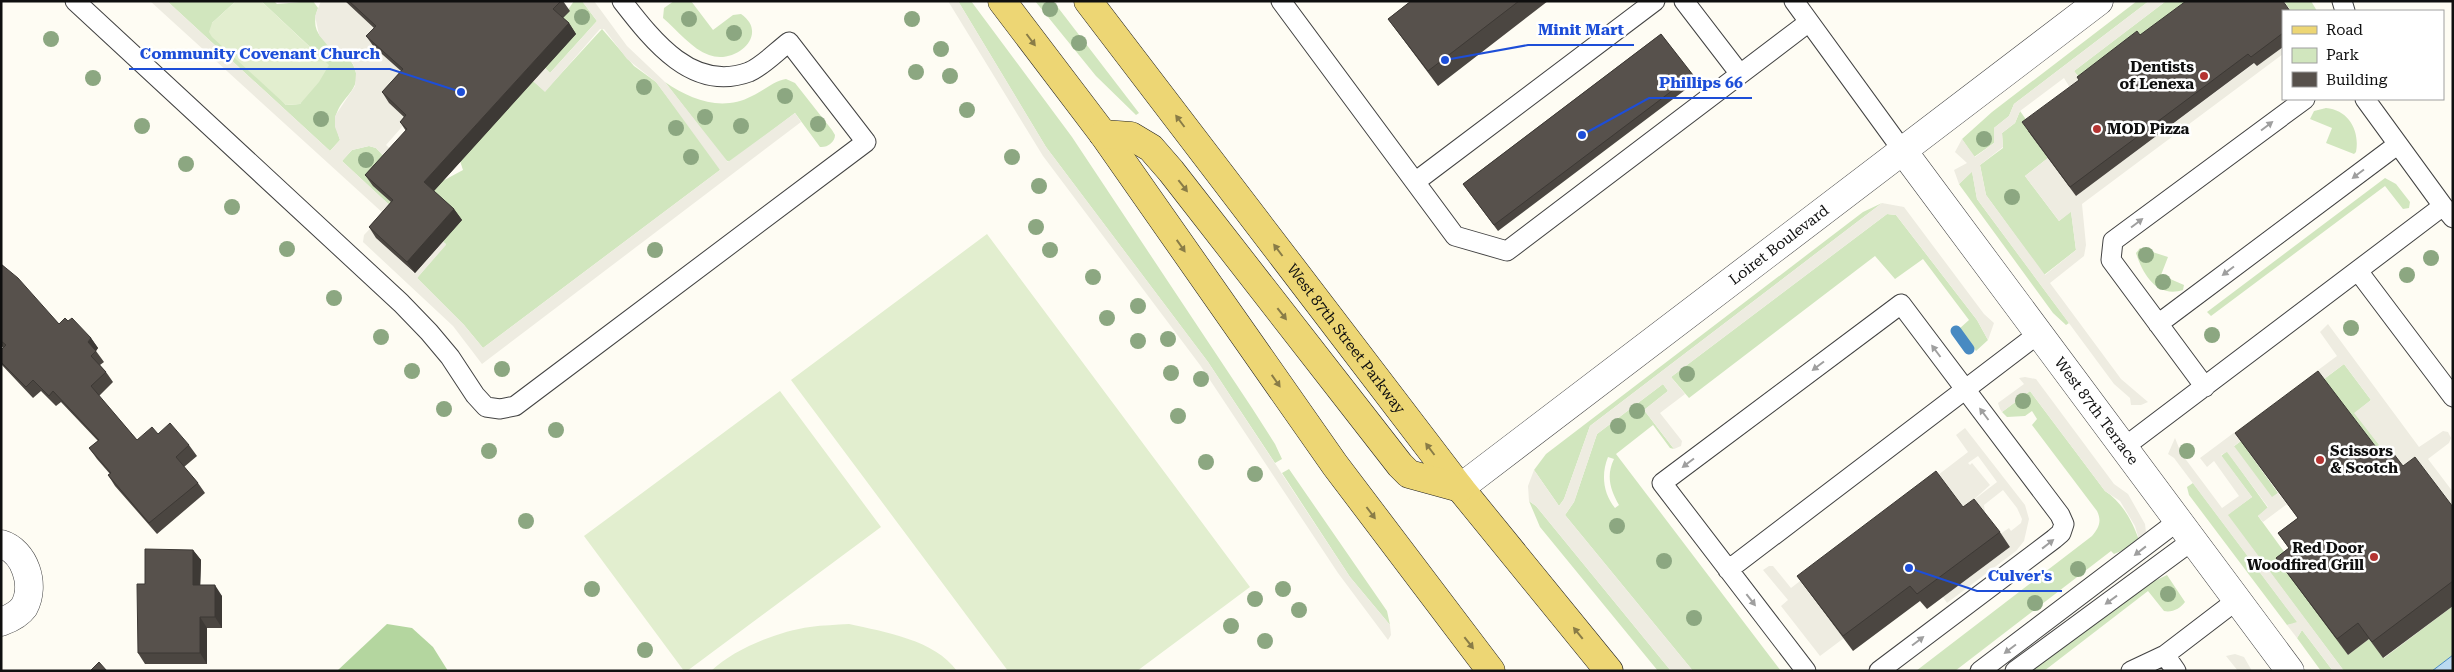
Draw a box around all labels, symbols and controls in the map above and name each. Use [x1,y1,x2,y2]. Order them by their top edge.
legend [2282,10,2444,100]
callout: Minit Mart [1528,14,1634,45]
text: Minit Mart [1538,20,1625,39]
text: Road [2326,21,2363,39]
one-way arrow [1026,33,1036,47]
callout: Community Covenant Church [129,38,390,69]
text: Community Covenant Church [140,44,380,63]
text: Park [2326,46,2360,64]
place label: Dentists of Lenexa [2119,58,2194,93]
callout: Phillips 66 [1649,67,1752,98]
marker: Dentists of Lenexa [2198,70,2210,82]
text: Building [2326,71,2388,89]
text: Phillips 66 [1659,73,1743,92]
one-way arrow [1174,115,1185,128]
place label: MOD Pizza [2107,120,2190,138]
one-way arrow [2260,121,2273,132]
marker: MOD Pizza [2091,123,2103,135]
one-way arrow [2351,169,2365,179]
one-way arrow [1177,179,1188,192]
street label: Loiret Boulevard [1725,201,1833,289]
one-way arrow [2130,218,2144,228]
one-way arrow [1176,239,1186,253]
one-way arrow [1273,244,1284,257]
street label: West 87th Street Parkway [1283,260,1409,417]
one-way arrow [2222,266,2235,277]
one-way arrow [1277,307,1288,320]
one-way arrow [1931,345,1942,358]
street label: West 87th Terrace [2051,354,2142,468]
one-way arrow [1812,360,1825,371]
one-way arrow [1271,374,1281,388]
one-way arrow [1979,407,1989,421]
one-way arrow [1425,442,1435,456]
place label: Scissors & Scotch [2330,442,2398,477]
marker: Scissors & Scotch [2314,454,2326,466]
one-way arrow [1682,458,1695,469]
one-way arrow [1366,506,1376,520]
one-way arrow [2041,538,2054,549]
place label: Red Door Woodfired Grill [2247,539,2364,574]
one-way arrow [2134,546,2147,557]
marker: Red Door Woodfired Grill [2368,551,2380,563]
callout: Culver's [1977,560,2062,591]
text: Culver's [1988,566,2052,585]
one-way arrow [1746,593,1757,606]
one-way arrow [2104,595,2118,605]
one-way arrow [1573,627,1584,640]
one-way arrow [1464,636,1474,649]
one-way arrow [1911,636,1924,647]
one-way arrow [2004,643,2017,654]

